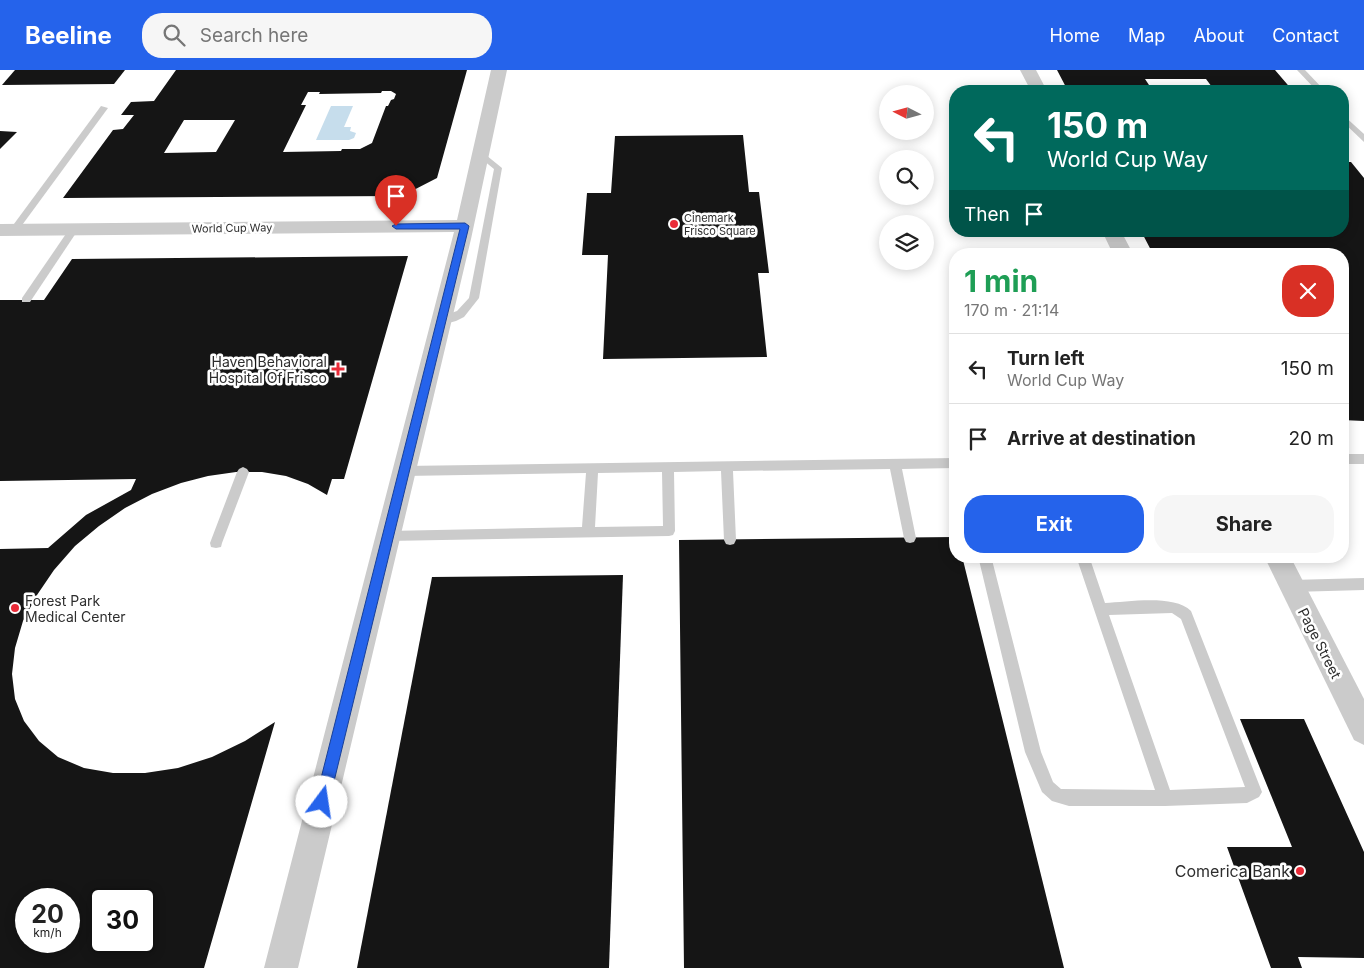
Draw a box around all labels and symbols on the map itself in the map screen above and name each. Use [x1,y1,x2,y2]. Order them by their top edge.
north arrow [879,85,934,140]
pin [375,175,417,226]
place label: Cinemark Frisco Square [684,211,756,238]
marker: Cinemark Frisco Square [668,218,680,230]
street label: World Cup Way [192,220,272,236]
place label: Haven Behavioral Hospital Of Frisco [209,353,327,386]
marker: Haven Behavioral Hospital Of Frisco [331,362,345,376]
place label: Forest Park Medical Center [25,592,126,625]
marker: Forest Park Medical Center [9,602,21,614]
street label: Page Street [1295,605,1345,682]
position arrow [295,775,347,827]
place label: Comerica Bank [1175,861,1290,881]
marker: Comerica Bank [1294,865,1306,877]
speed limit sign: 30 [90,888,155,953]

